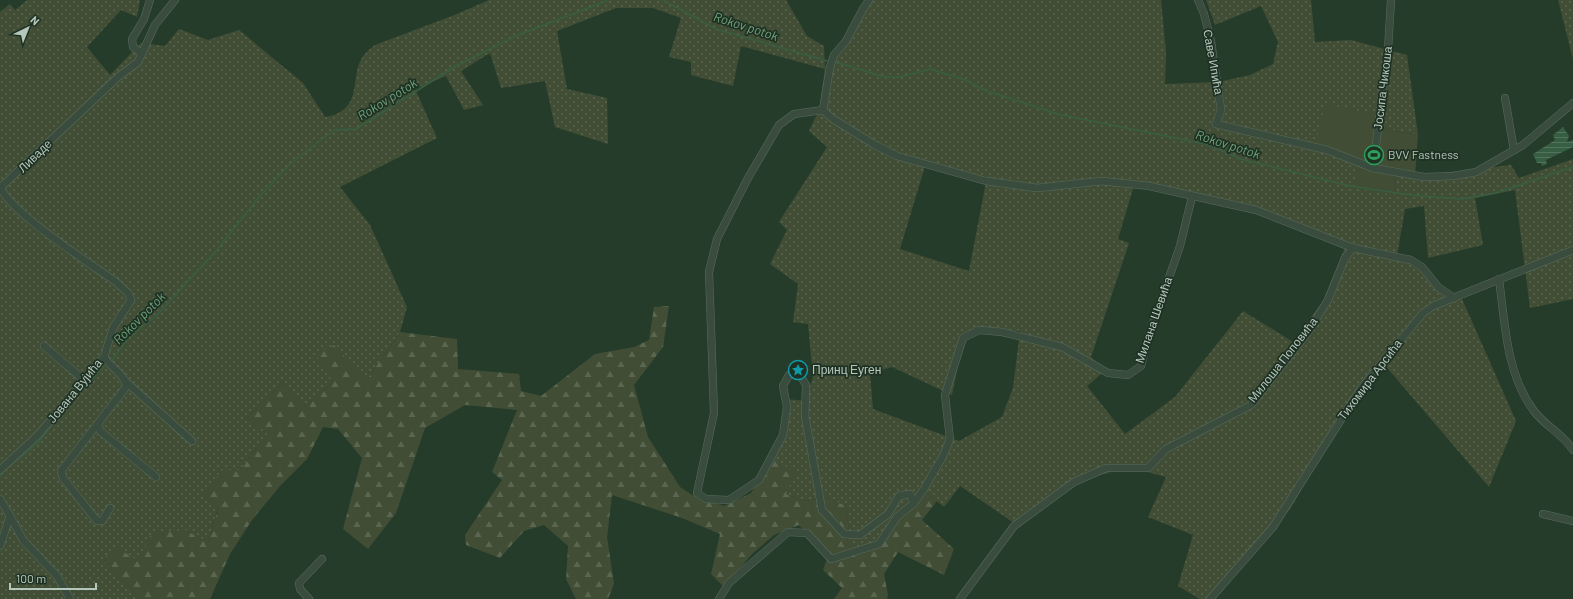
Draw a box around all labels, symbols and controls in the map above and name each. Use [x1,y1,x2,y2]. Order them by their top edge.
north arrow [8,8,48,48]
water label: Rokov potok [712,8,781,44]
text: N [28,13,42,28]
street label: Саве Ипића [1201,28,1227,96]
street label: Јосипа Чикоша [1370,45,1394,130]
water label: Rokov potok [354,74,420,124]
water label: Rokov potok [1194,126,1263,162]
street label: Ливаде [15,136,55,175]
sports icon: BVV Fastness [1363,144,1385,166]
place label: BVV Fastness [1388,147,1459,161]
street label: Милана Шевића [1132,274,1174,365]
water label: Rokov potok [110,288,169,347]
street label: Милоша Поповића [1245,314,1320,405]
street label: Тихомира Арсића [1334,336,1405,423]
street label: Јована Вујића [44,355,105,426]
place icon: Принц Еуген [787,359,809,381]
place label: Принц Еуген [812,362,881,377]
scale bar [10,565,96,591]
text: 100 m [16,571,46,585]

